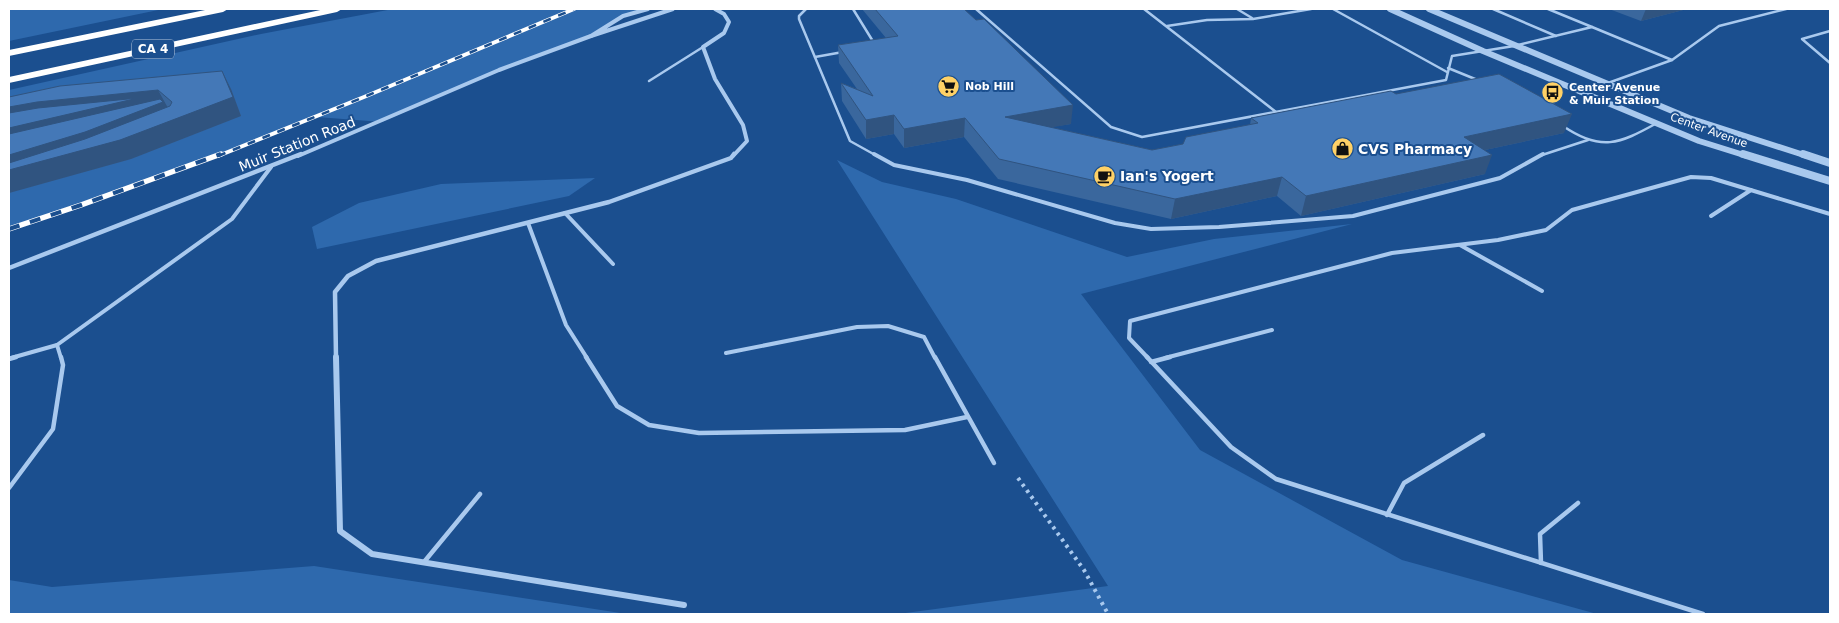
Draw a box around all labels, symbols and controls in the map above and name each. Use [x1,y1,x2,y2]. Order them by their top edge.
road number: CA 4 [132,40,174,59]
supermarket icon: Nob Hill [937,74,961,98]
place label: Nob Hill [965,80,1014,93]
bus stop icon: Center Avenue & Muir Station [1541,81,1565,105]
place label: Center Avenue & Muir Station [1569,81,1660,107]
street label: Center Avenue [1668,110,1750,151]
street label: Muir Station Road [236,113,358,175]
shop icon: CVS Pharmacy [1330,137,1354,161]
place label: CVS Pharmacy [1358,141,1472,157]
cafe icon: Ian's Yogert [1092,164,1116,188]
place label: Ian's Yogert [1120,168,1214,184]

